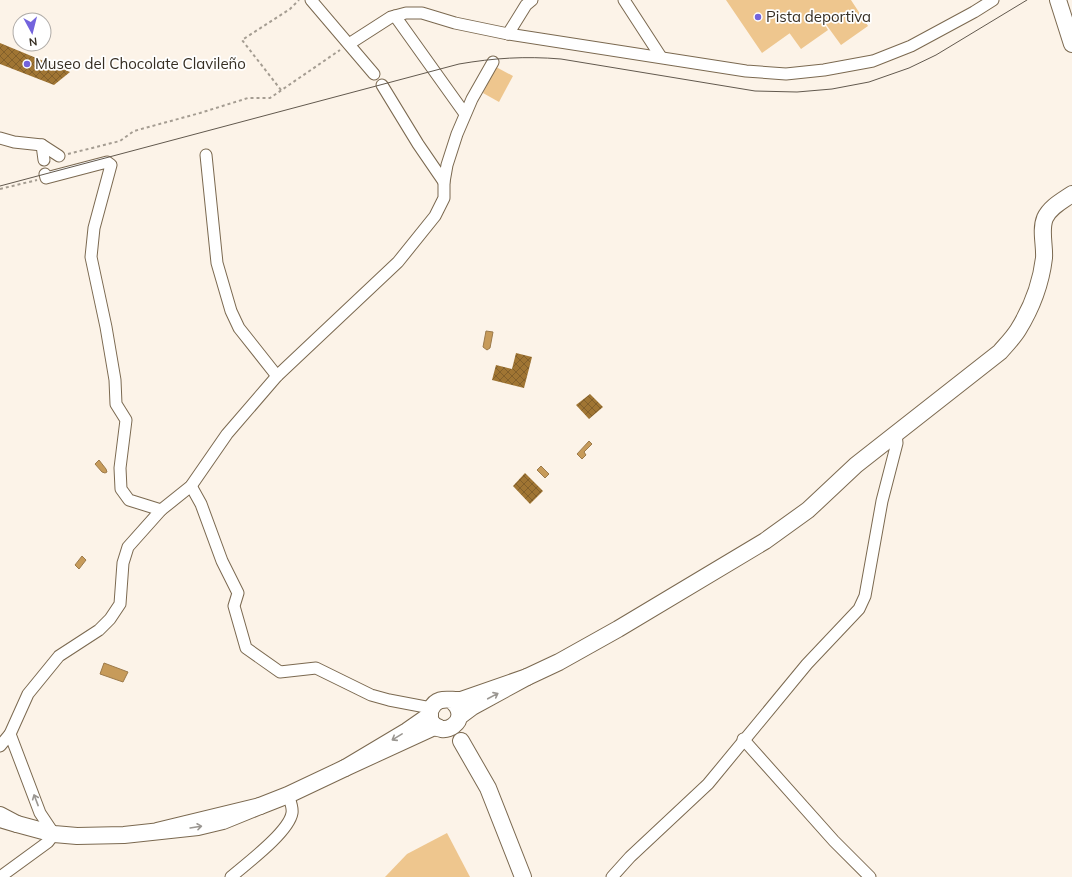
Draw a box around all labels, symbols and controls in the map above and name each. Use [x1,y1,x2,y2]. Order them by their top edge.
place label: Pista deportiva [766,7,871,26]
north arrow [12,12,52,52]
marker: Pista deportiva [753,12,763,22]
text: N [28,34,38,49]
place label: Museo del Chocolate Clavileño [35,54,246,73]
marker: Museo del Chocolate Clavileño [22,59,32,69]
one-way arrow [487,691,499,699]
one-way arrow [391,733,403,741]
one-way arrow [31,795,39,807]
one-way arrow [189,823,202,831]

